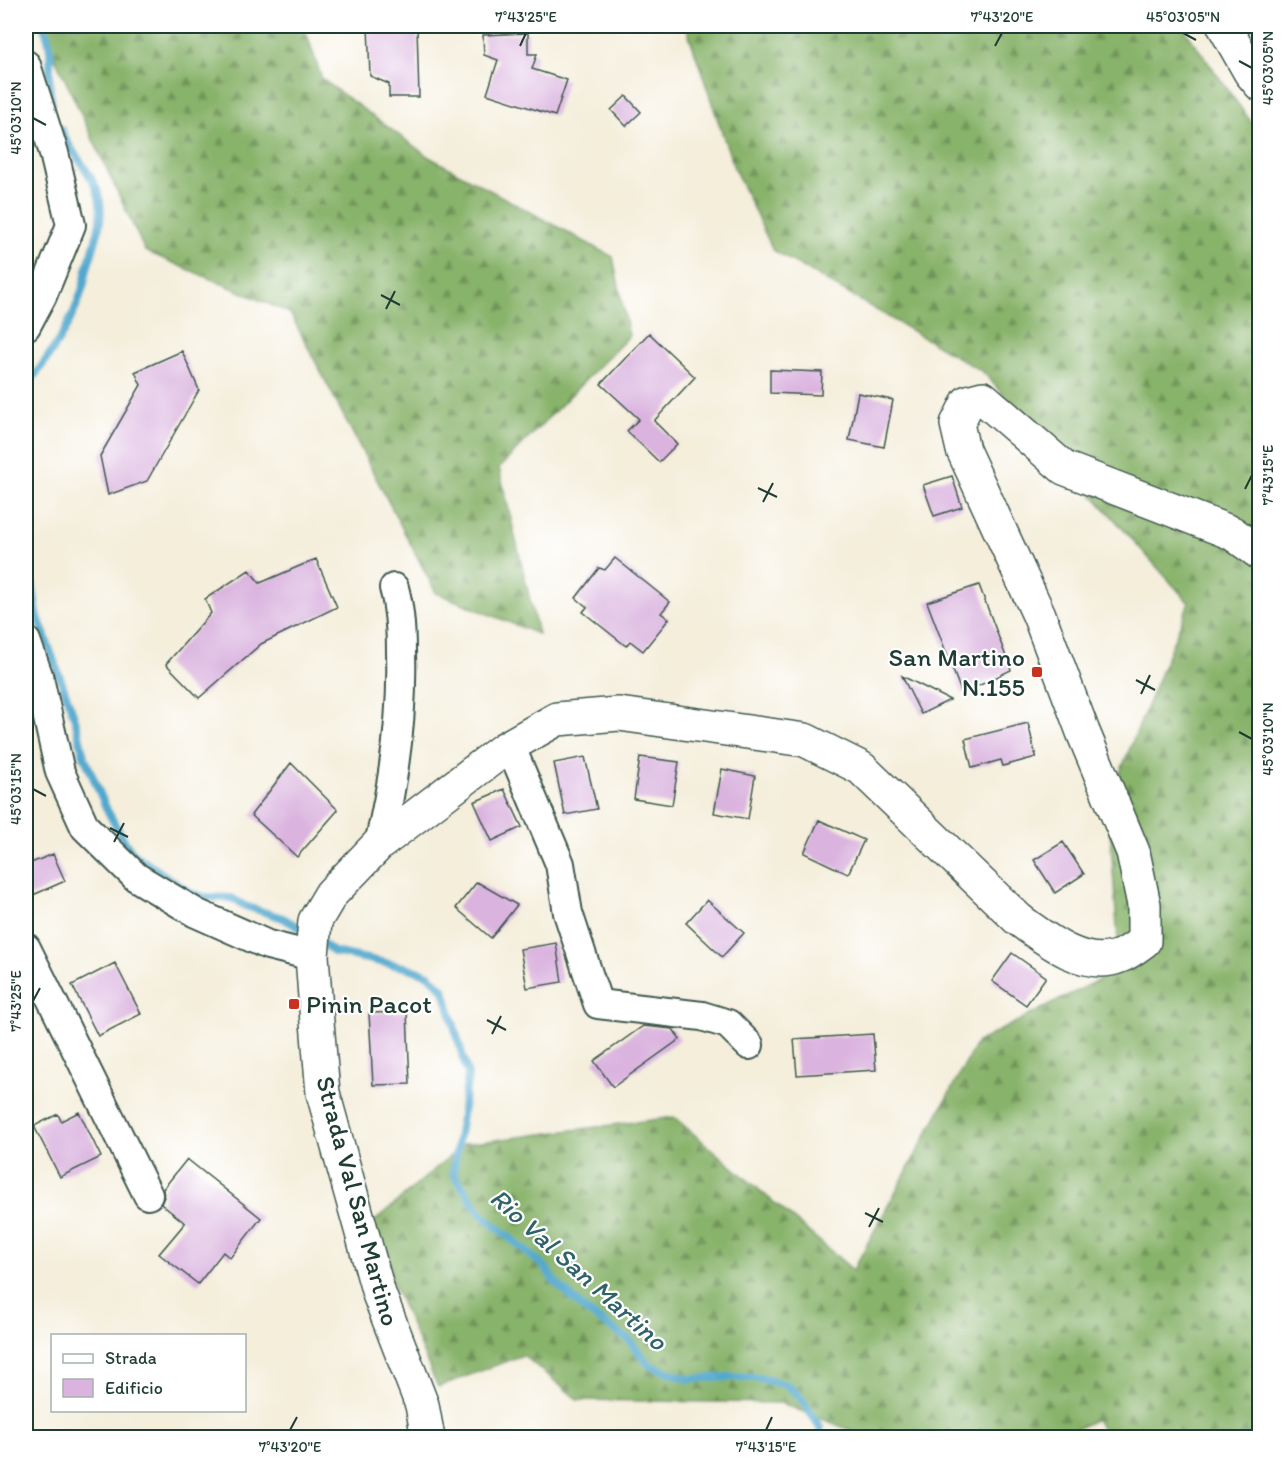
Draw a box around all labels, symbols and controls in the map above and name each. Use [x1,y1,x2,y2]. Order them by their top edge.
text: 7°43'25"E [495,8,557,26]
text: 7°43'20"E [971,8,1033,26]
text: 45°03'05"N [1146,8,1220,26]
text: 45°03'05"N [1259,31,1277,105]
text: 45°03'10"N [7,81,25,155]
text: 7°43'15"E [1259,445,1277,505]
place label: San Martino N.155 [888,641,1025,703]
marker: San Martino N.155 [1030,665,1044,679]
text: 45°03'10"N [1259,702,1277,776]
text: 45°03'15"N [7,753,25,825]
text: 7°43'25"E [7,970,25,1032]
place label: Pinin Pacot [306,988,432,1020]
marker: Pinin Pacot [287,997,301,1011]
street label: Strada Val San Martino [309,1073,407,1329]
water label: Rio Val San Martino [484,1181,675,1358]
legend [51,1334,246,1412]
text: Strada [105,1347,157,1369]
text: Edificio [105,1377,163,1399]
text: 7°43'20"E [259,1438,321,1456]
text: 7°43'15"E [736,1438,796,1456]

